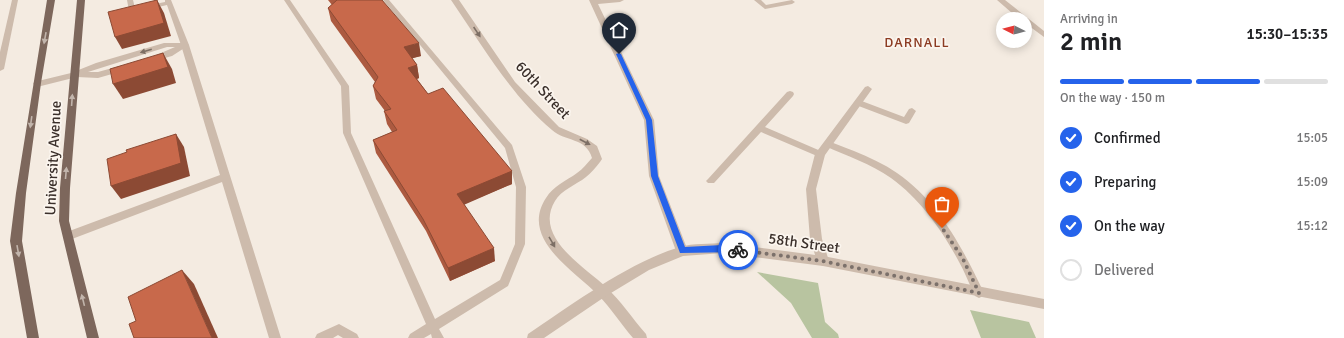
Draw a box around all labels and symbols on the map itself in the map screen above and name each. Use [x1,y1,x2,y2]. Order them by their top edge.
north arrow [996,12,1032,48]
pin [602,13,636,54]
one-way arrow [473,27,481,38]
one-way arrow [42,32,48,45]
district label: DARNALL [884,34,950,51]
one-way arrow [140,48,152,54]
street label: 60th Street [512,58,574,122]
one-way arrow [68,94,75,106]
street label: University Avenue [41,100,65,216]
one-way arrow [28,116,34,129]
one-way arrow [579,139,591,146]
one-way arrow [63,167,69,179]
pin [925,187,959,228]
street label: 58th Street [767,229,841,257]
courier [718,230,758,270]
one-way arrow [548,236,555,248]
one-way arrow [15,245,21,257]
one-way arrow [80,294,86,306]

